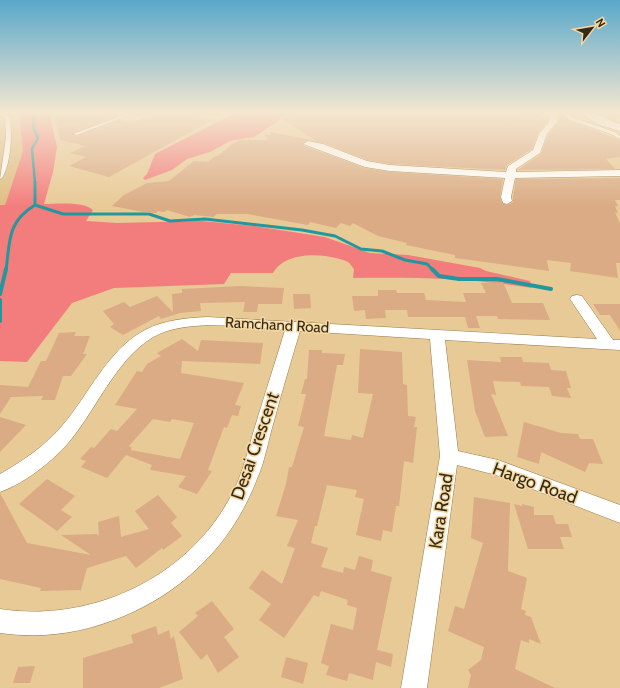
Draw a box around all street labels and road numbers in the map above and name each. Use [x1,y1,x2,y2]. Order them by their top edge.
street label: Ramchand Road [225,313,329,337]
street label: Desai Crescent [226,389,284,503]
street label: Hargo Road [490,457,580,509]
street label: Kara Road [424,472,458,550]

